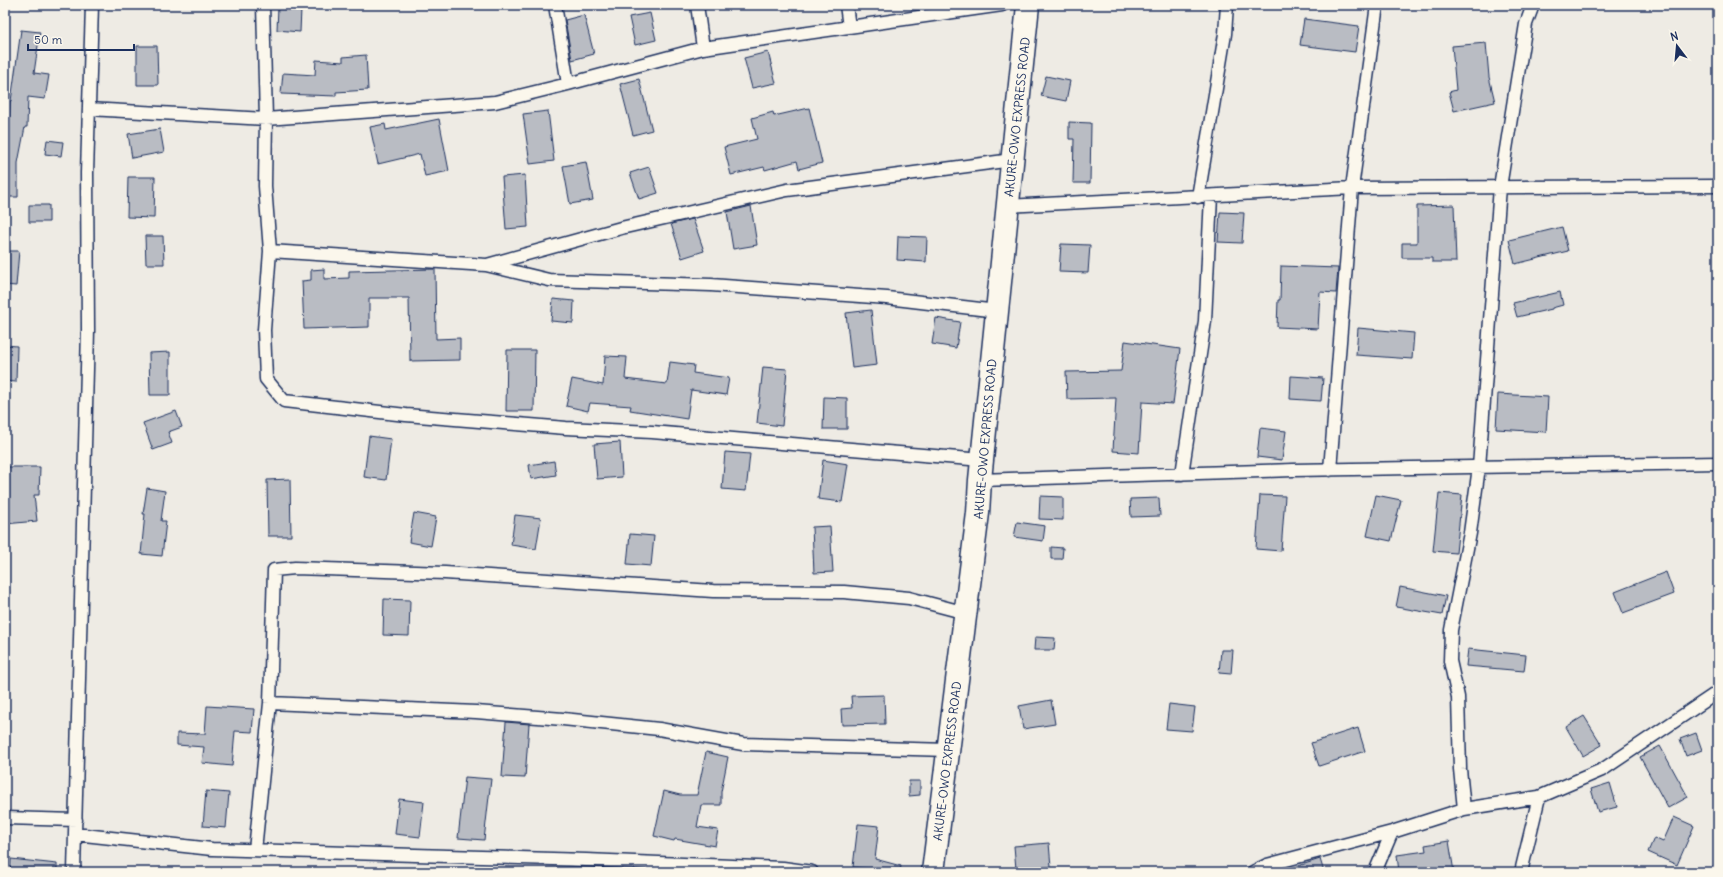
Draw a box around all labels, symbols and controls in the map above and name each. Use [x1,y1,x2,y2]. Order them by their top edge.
scale bar [28,26,134,52]
north arrow [1657,26,1697,66]
text: N [1669,29,1680,44]
text: 50 m [34,32,63,47]
street label: AKURE-OWO EXPRESS ROAD [1001,36,1033,198]
street label: AKURE-OWO EXPRESS ROAD [971,358,999,520]
street label: AKURE-OWO EXPRESS ROAD [930,680,964,842]

